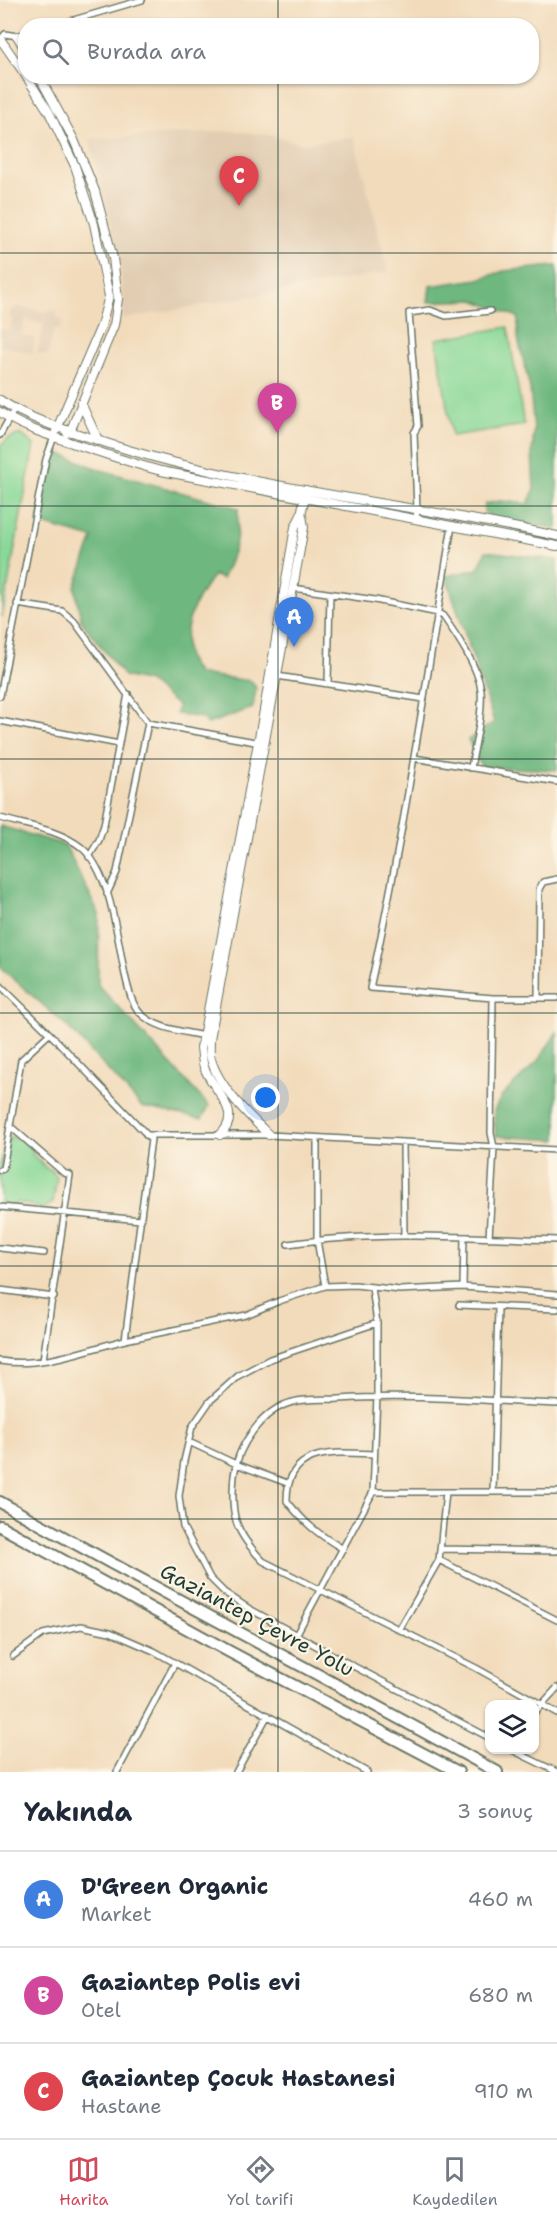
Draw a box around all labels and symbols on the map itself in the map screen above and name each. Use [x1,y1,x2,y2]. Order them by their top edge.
pin: C [220,156,258,206]
pin: B [258,384,296,433]
pin: A [274,598,314,647]
your location [251,1083,280,1112]
street label: Gaziantep Çevre Yolu [155,1557,359,1683]

